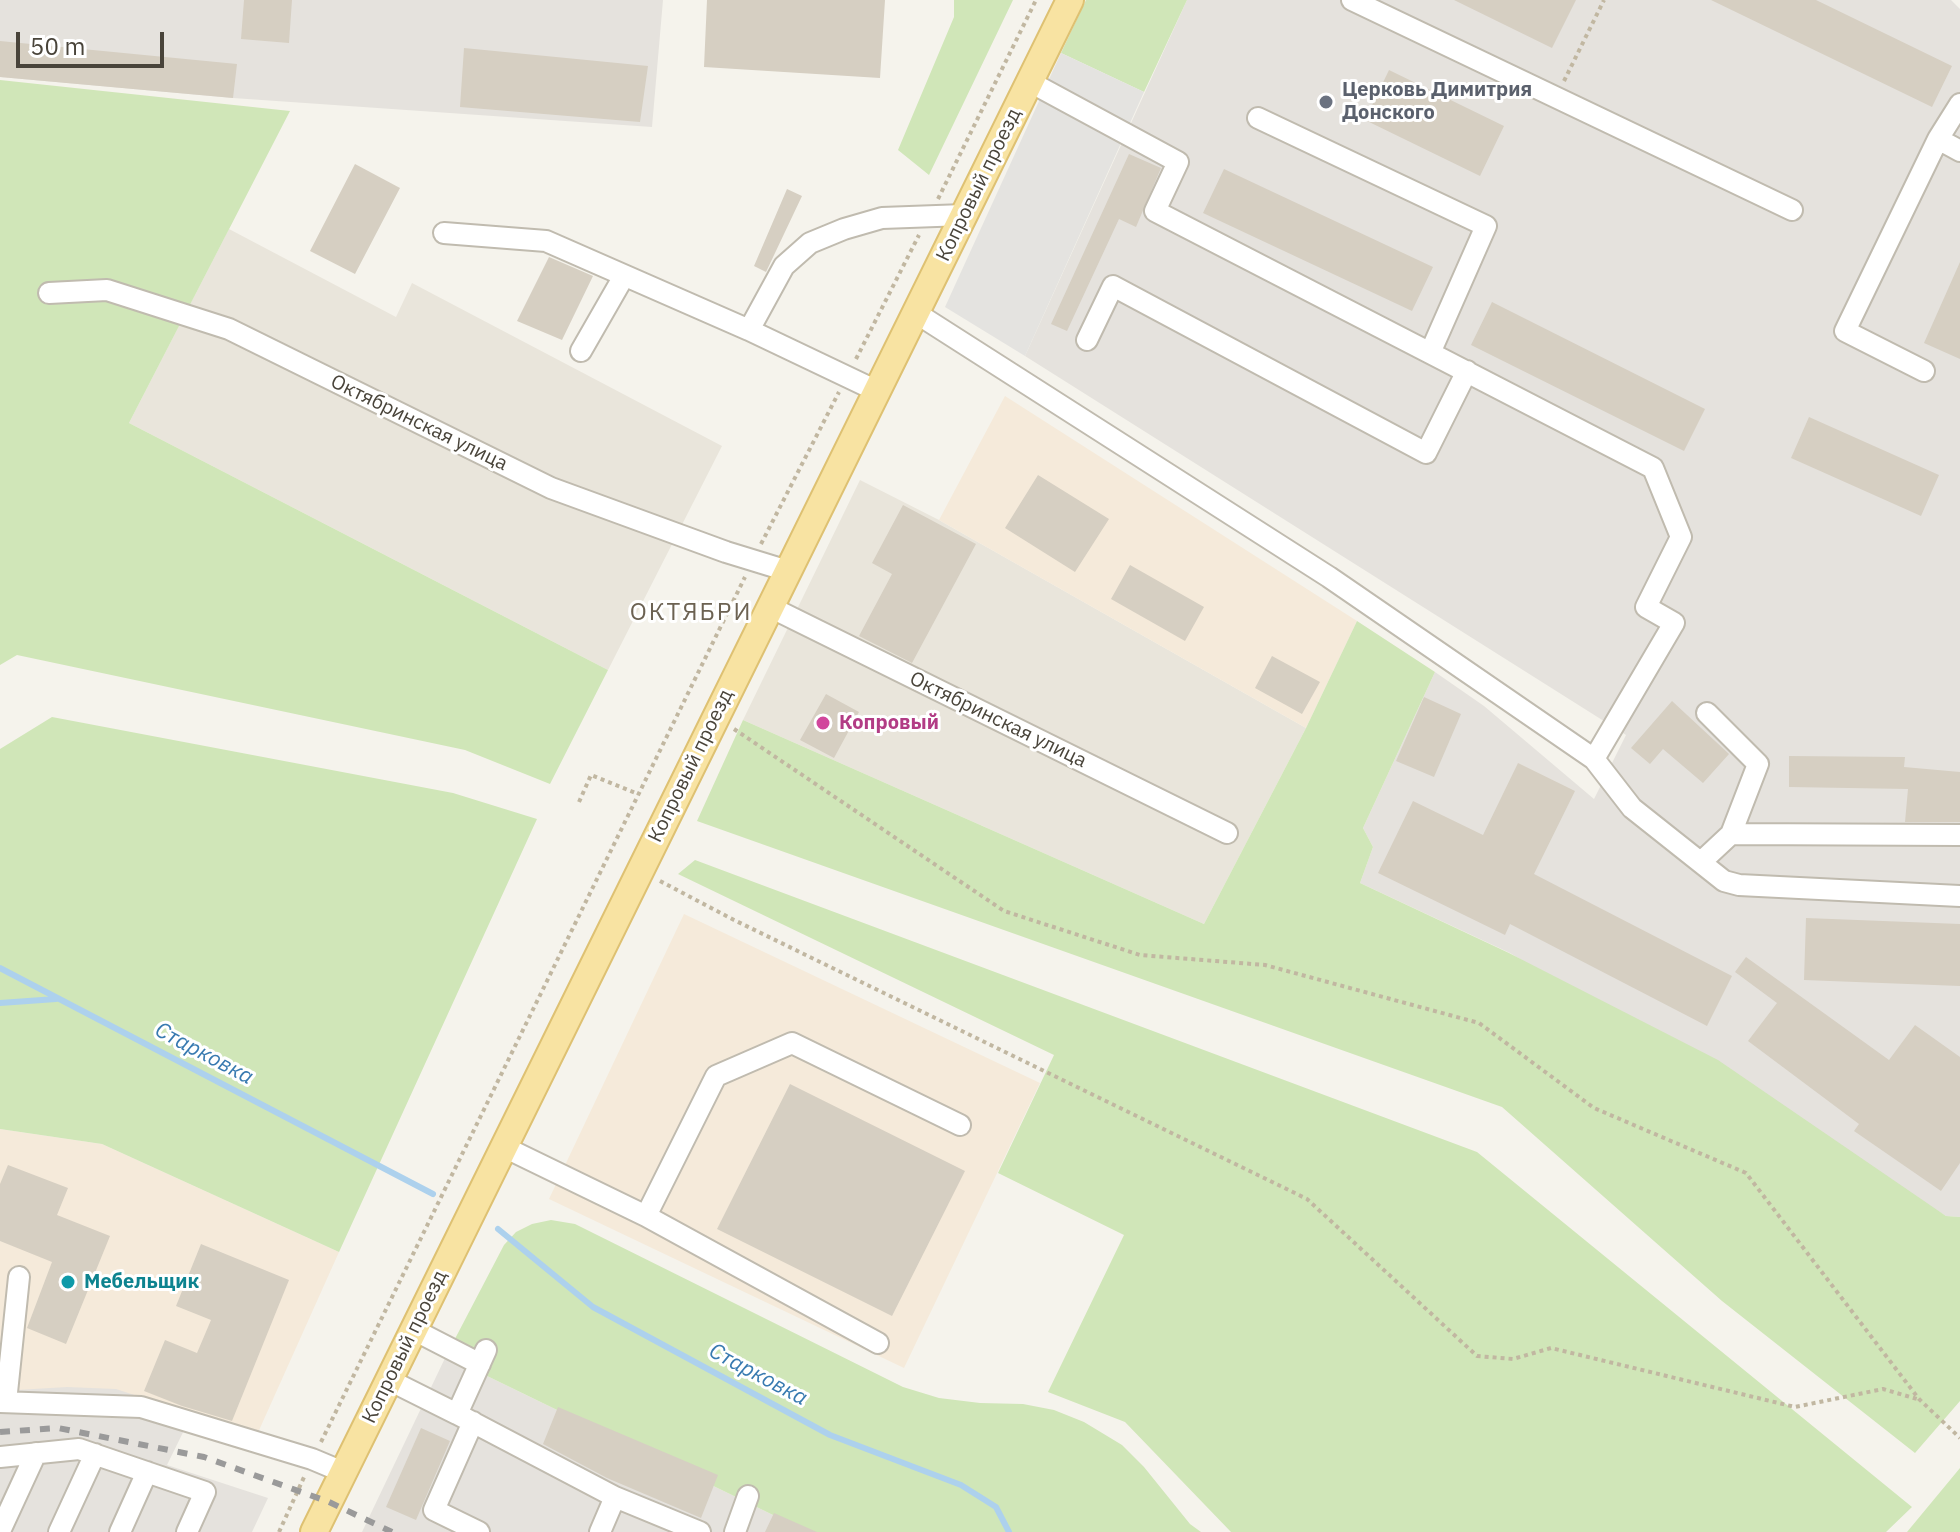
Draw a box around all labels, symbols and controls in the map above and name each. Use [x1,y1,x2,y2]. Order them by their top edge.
scale bar [20,16,168,66]
text: 50 m [30,30,85,62]
place label: Церковь Димитрия Донского [1342,78,1532,125]
marker: Церковь Димитрия Донского [1317,93,1335,111]
street label: Копровый проезд [931,104,1027,266]
street label: Октябринская улица [327,370,511,476]
district label: ОКТЯБРИ [630,599,752,627]
street label: Октябринская улица [906,667,1090,773]
street label: Копровый проезд [643,685,739,847]
place label: Копровый [839,711,939,735]
marker: Копровый [814,714,832,732]
water label: Старковка [150,1017,258,1091]
street label: Копровый проезд [357,1266,453,1428]
place label: Мебельщик [84,1270,199,1294]
marker: Мебельщик [59,1273,77,1291]
water label: Старковка [704,1338,812,1412]

